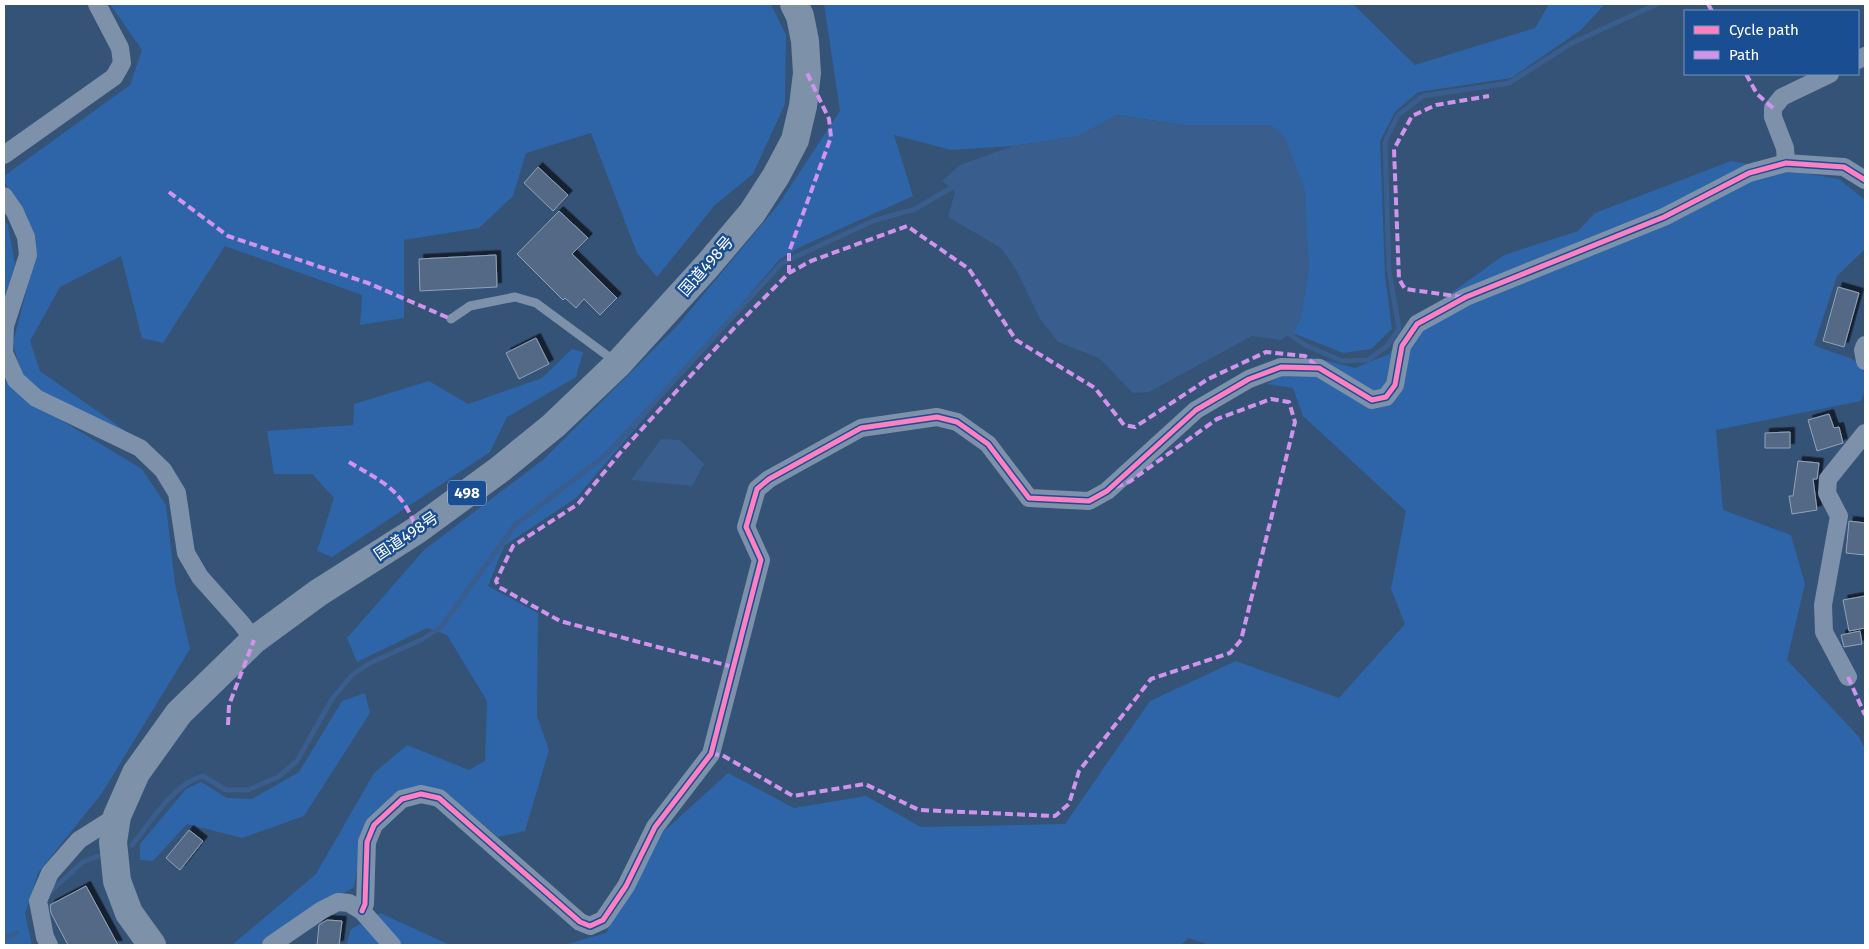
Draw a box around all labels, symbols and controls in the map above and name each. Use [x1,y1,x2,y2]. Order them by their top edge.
legend [1684,10,1859,75]
text: Cycle path [1729,21,1799,39]
text: Path [1729,46,1759,64]
street label: 国道498号 [675,232,737,300]
road number: 498 [448,480,486,506]
street label: 国道498号 [370,508,442,564]

